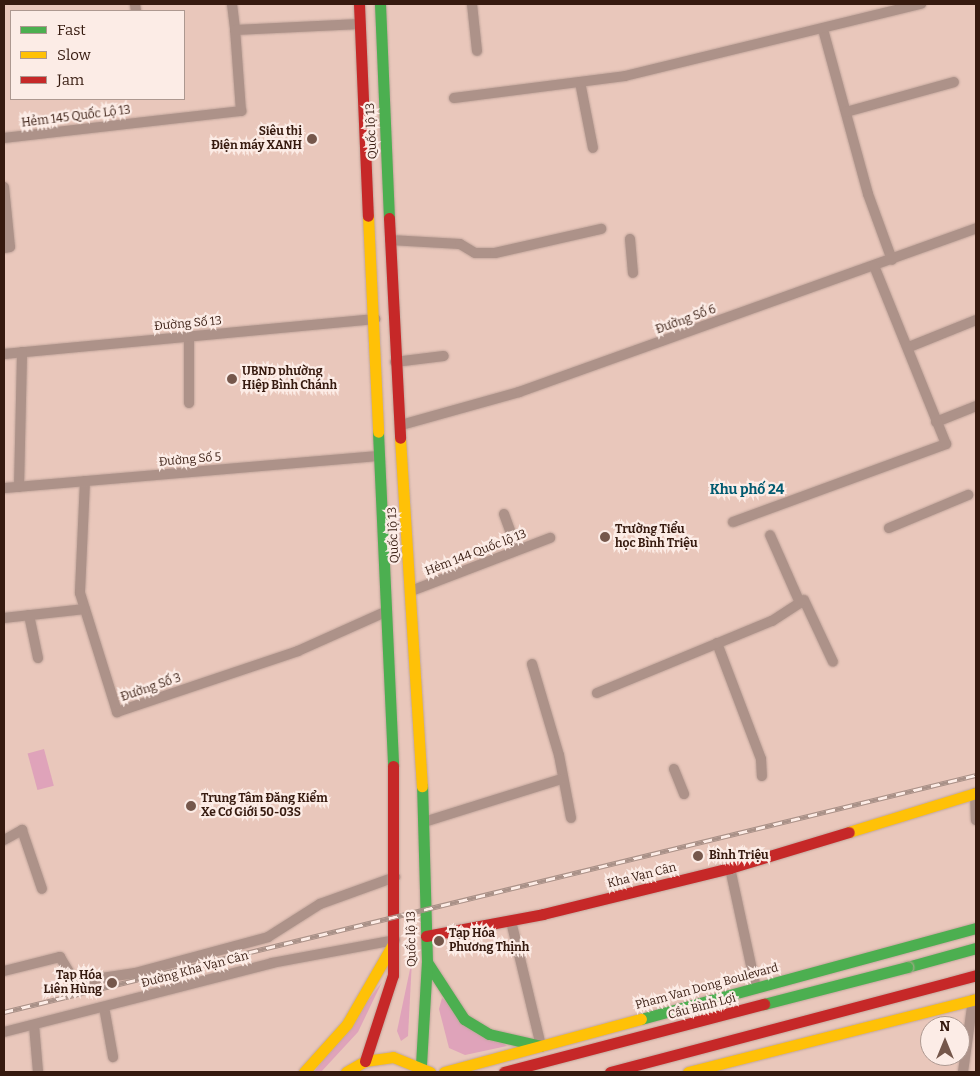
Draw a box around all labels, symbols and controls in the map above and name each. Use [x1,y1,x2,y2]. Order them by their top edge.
legend [10,10,185,100]
text: Fast [57,21,86,39]
text: Slow [57,46,91,64]
text: Jam [57,71,84,89]
street label: Hẻm 145 Quốc Lộ 13 [21,103,131,131]
street label: Quốc lộ 13 [363,103,381,159]
place label: Siêu thị Điện máy XANH [211,125,302,153]
marker: Siêu thị Điện máy XANH [306,133,318,145]
street label: Đường Số 6 [654,302,718,338]
street label: Đường Số 13 [154,314,222,334]
place label: UBND phường Hiệp Bình Chánh [242,365,337,393]
marker: UBND phường Hiệp Bình Chánh [226,373,238,385]
street label: Đường Số 5 [158,450,222,470]
district label: Khu phố 24 [710,482,784,498]
street label: Quốc lộ 13 [385,507,403,563]
place label: Trường Tiểu học Bình Triệu [615,523,698,551]
street label: Hẻm 144 Quốc lộ 13 [423,527,529,579]
marker: Trường Tiểu học Bình Triệu [599,531,611,543]
street label: Đường Số 3 [119,671,183,705]
place label: Trung Tâm Đăng Kiểm Xe Cơ Giới 50-03S [201,792,328,820]
marker: Trung Tâm Đăng Kiểm Xe Cơ Giới 50-03S [185,800,197,812]
marker: Bình Triệu [691,849,705,863]
place label: Bình Triệu [709,849,769,863]
street label: Kha Vạn Cân [606,860,678,892]
street label: Quốc lộ 13 [404,911,420,967]
place label: Tạp Hóa Phương Thịnh [449,927,529,955]
marker: Tạp Hóa Phương Thịnh [433,935,445,947]
street label: Đường Kha Vạn Cân [140,949,250,991]
street label: Pham Van Dong Boulevard [634,961,780,1013]
place label: Tạp Hóa Liên Hùng [43,969,102,997]
marker: Tạp Hóa Liên Hùng [106,977,118,989]
street label: Cầu Bình Lợi [667,991,737,1023]
north arrow [920,1016,970,1066]
text: N [940,1018,950,1035]

